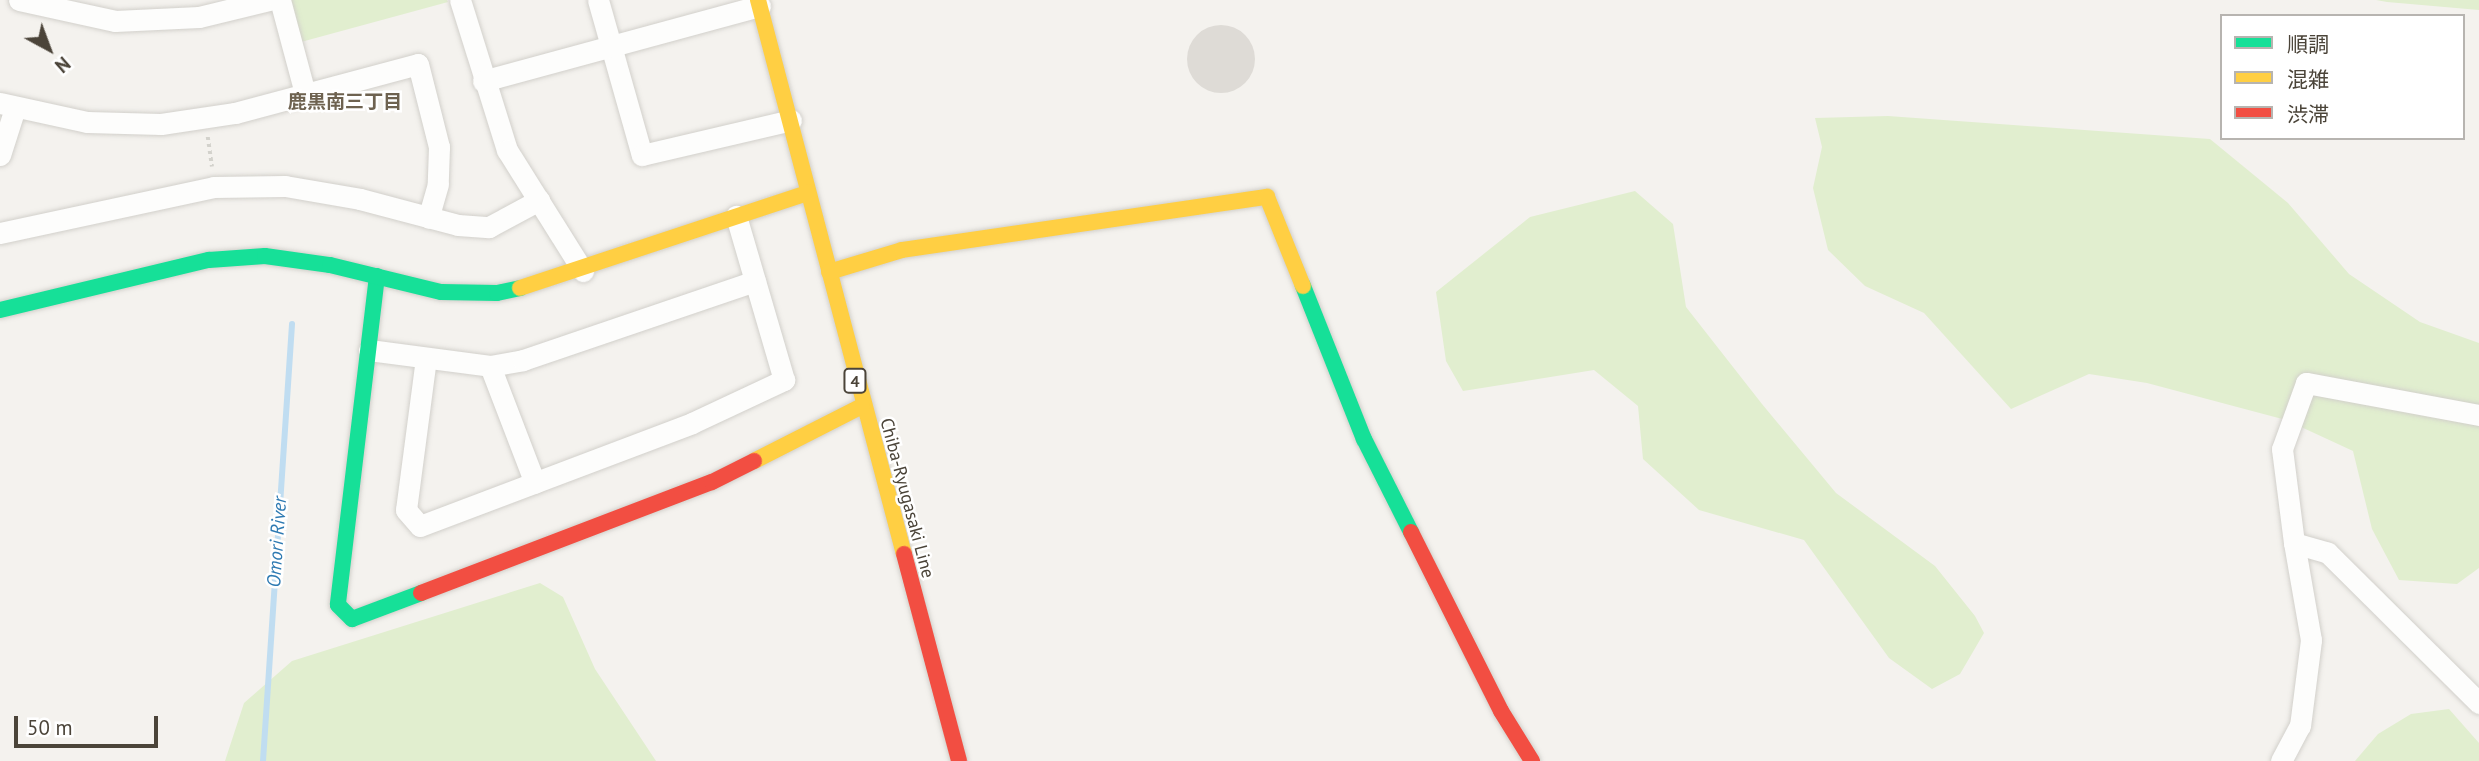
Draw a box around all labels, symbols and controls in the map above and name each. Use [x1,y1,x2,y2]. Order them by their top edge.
north arrow [14,14,84,84]
legend [2220,14,2465,140]
text: 順調 [2287,31,2329,58]
text: N [50,52,75,78]
text: 混雑 [2287,66,2329,93]
district label: 鹿黒南三丁目 [288,91,402,113]
text: 渋滞 [2287,101,2329,128]
road number: 4 [843,368,867,394]
street label: Chiba-Ryugasaki Line [875,416,939,580]
water label: Omori River [262,496,292,588]
scale bar [18,702,161,746]
text: 50 m [27,714,73,741]

